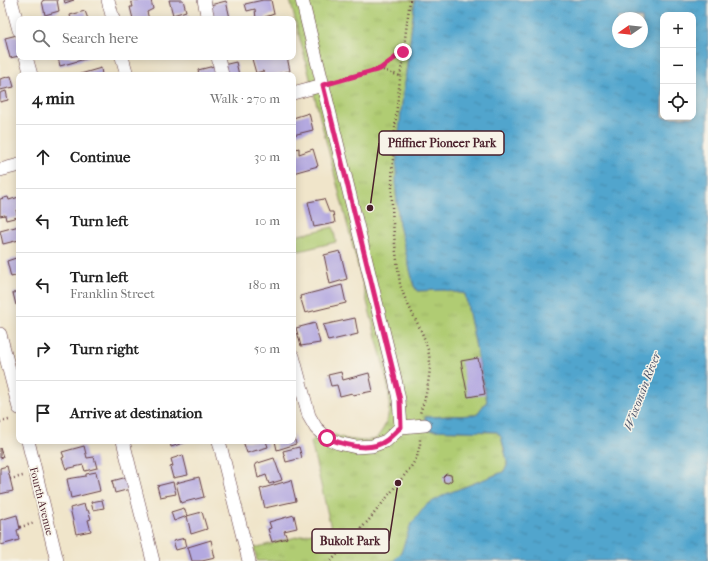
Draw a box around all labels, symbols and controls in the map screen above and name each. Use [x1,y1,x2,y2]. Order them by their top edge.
north arrow [612,12,648,48]
map controls [660,12,696,120]
button: + [660,12,696,48]
search box [16,16,296,60]
icon: search [30,27,52,49]
text: Search here [62,29,138,47]
route end [394,43,412,61]
button: − [660,48,696,84]
button: locate [660,84,696,120]
text: 4 min [32,88,75,108]
text: Walk · 270 m [210,91,280,106]
callout: Pfiffner Pioneer Park [379,131,504,155]
text: Pfiffner Pioneer Park [388,136,497,150]
icon: ahead [32,146,54,168]
text: Continue [70,148,130,166]
text: 30 m [254,149,280,164]
icon: left [32,210,54,232]
text: Turn left [70,212,128,230]
text: 10 m [255,213,280,228]
text: Turn left [70,268,128,286]
icon: left [32,274,54,296]
text: 180 m [248,277,280,292]
text: Franklin Street [70,286,155,301]
icon: right [32,338,54,360]
text: Turn right [70,340,139,358]
text: 50 m [254,341,280,356]
water label: Wisconsin River [621,348,664,432]
icon: arrive [32,402,54,424]
text: Arrive at destination [70,404,202,422]
route start [318,429,336,447]
street label: Fourth Avenue [27,465,56,537]
callout: Bukolt Park [312,529,389,553]
text: Bukolt Park [320,534,381,548]

